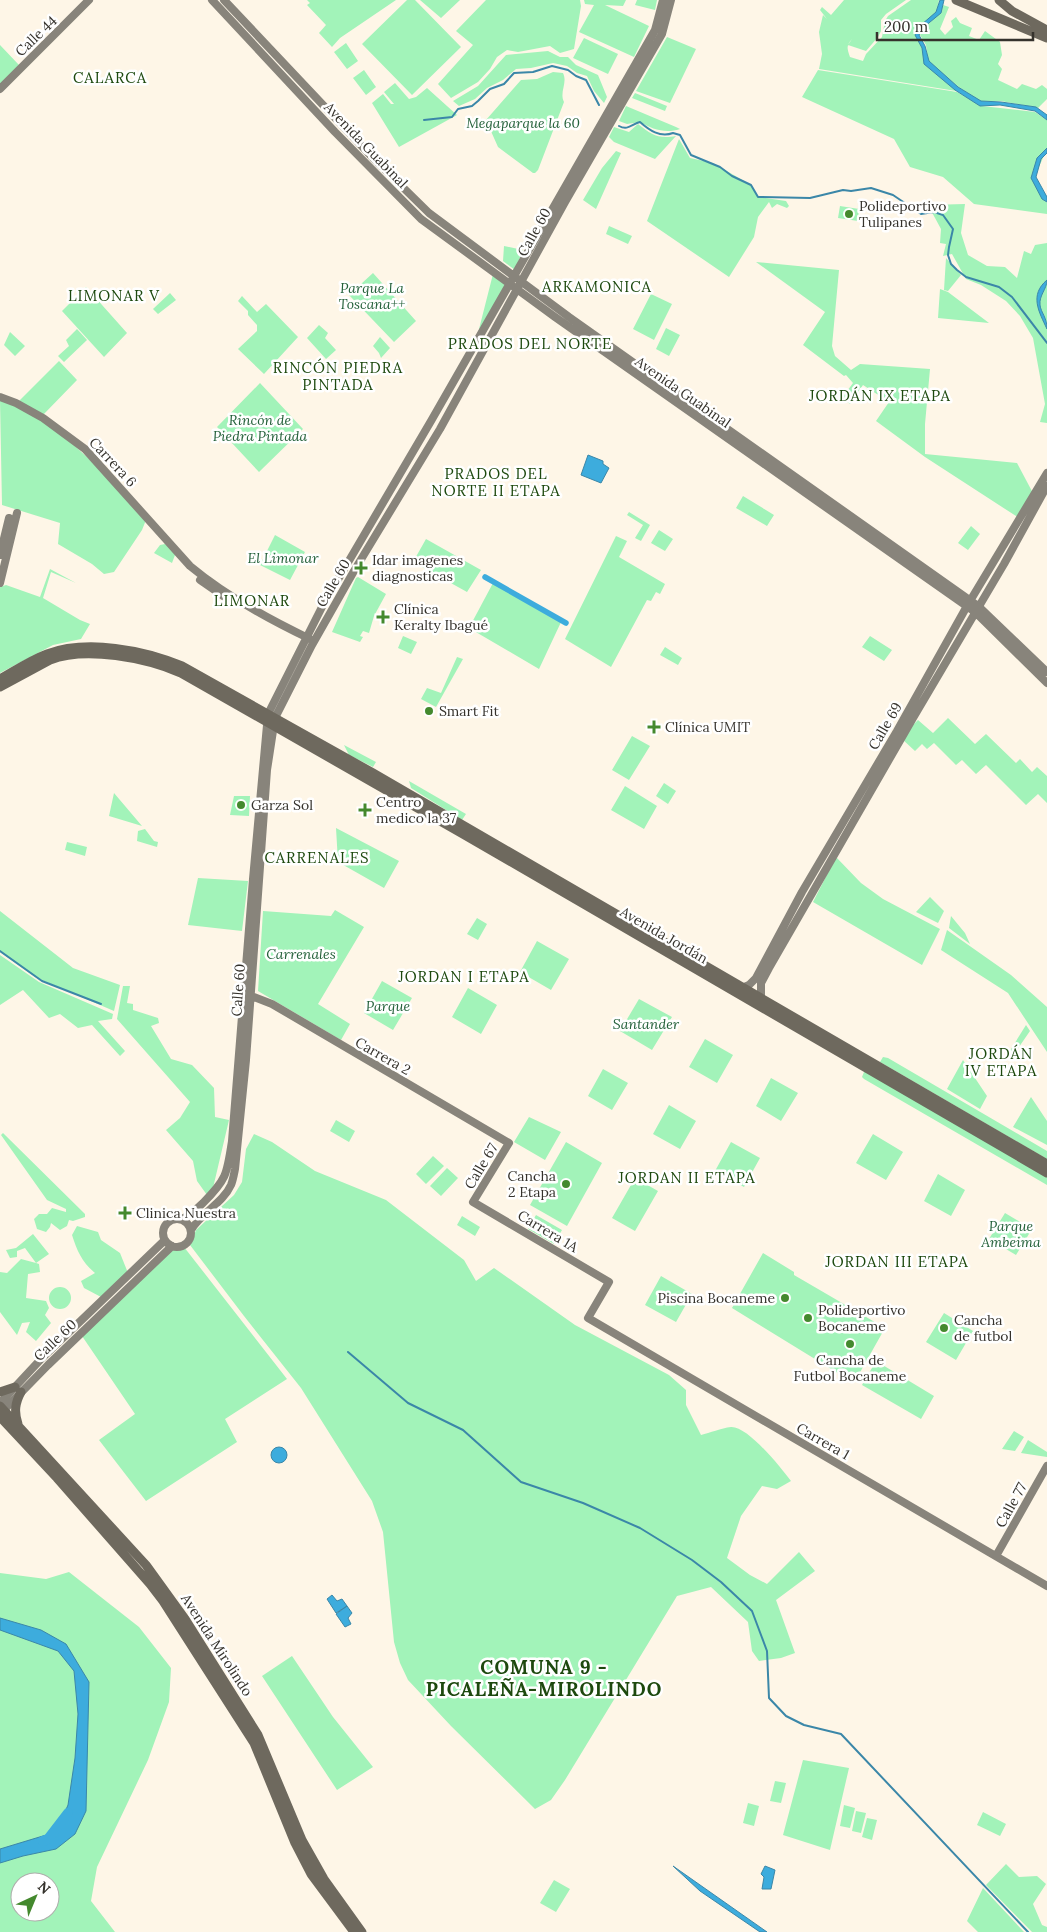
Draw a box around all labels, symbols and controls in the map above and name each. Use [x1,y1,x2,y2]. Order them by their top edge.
scale bar [877,10,1033,42]
street label: Calle 44 [11,12,61,60]
text: 200 m [884,17,928,36]
district label: CALARCA [73,68,147,87]
street label: Avenida Guabinal [320,98,412,192]
park label: Megaparque la 60 [466,114,580,132]
place label: Polideportivo Tulipanes [859,197,947,231]
street label: Calle 60 [513,205,555,259]
marker: Polideportivo Tulipanes [843,208,855,220]
district label: ARKAMONICA [541,277,652,296]
park label: Parque La Toscana++ [339,279,405,313]
district label: LIMONAR V [68,286,160,305]
district label: PRADOS DEL NORTE [448,334,612,353]
street label: Avenida Guabinal [631,352,734,432]
district label: RINCÓN PIEDRA PINTADA [273,358,403,394]
district label: JORDÁN IX ETAPA [808,386,951,405]
park label: Rincón de Piedra Pintada [213,411,308,445]
street label: Carrera 6 [85,433,141,491]
district label: PRADOS DEL NORTE II ETAPA [431,464,561,500]
park label: El Limonar [247,549,319,567]
place label: Idar imagenes diagnosticas [372,551,463,585]
street label: Calle 60 [312,556,354,610]
marker: Idar imagenes diagnosticas [354,561,368,575]
district label: LIMONAR [214,591,290,610]
place label: Clínica Keralty Ibagué [394,600,489,634]
marker: Clínica Keralty Ibagué [376,610,390,624]
street label: Calle 69 [864,699,906,753]
place label: Smart Fit [439,702,500,720]
marker: Smart Fit [423,705,435,717]
place label: Clínica UMIT [665,718,750,736]
marker: Clínica UMIT [647,720,661,734]
place label: Centro medico la 37 [376,793,457,827]
place label: Garza Sol [251,796,313,814]
marker: Garza Sol [235,799,247,811]
marker: Centro medico la 37 [358,803,372,817]
district label: CARRENALES [264,848,370,867]
street label: Avenida Jordán [616,902,711,968]
park label: Carrenales [266,945,336,963]
street label: Calle 60 [227,963,249,1017]
district label: JORDAN I ETAPA [397,967,530,986]
park label: Parque [366,997,411,1015]
park label: Santander [613,1015,680,1033]
street label: Carrera 2 [352,1033,414,1079]
district label: JORDÁN IV ETAPA [965,1044,1037,1080]
street label: Calle 67 [460,1139,502,1192]
place label: Cancha 2 Etapa [507,1167,556,1201]
district label: JORDAN II ETAPA [617,1168,756,1187]
marker: Cancha 2 Etapa [560,1178,572,1190]
place label: Clinica Nuestra [136,1204,236,1222]
marker: Clinica Nuestra [118,1206,132,1220]
street label: Carrera 1A [514,1206,582,1256]
park label: Parque Ambeima [980,1217,1041,1251]
district label: JORDAN III ETAPA [824,1252,969,1271]
place label: Piscina Bocaneme [658,1289,775,1307]
marker: Piscina Bocaneme [779,1292,791,1304]
place label: Polideportivo Bocaneme [818,1301,906,1335]
place label: Cancha de futbol [954,1311,1012,1345]
marker: Polideportivo Bocaneme [802,1312,814,1324]
street label: Calle 60 [30,1315,80,1365]
marker: Cancha de futbol [938,1322,950,1334]
marker: Cancha de Futbol Bocaneme [844,1338,856,1350]
place label: Cancha de Futbol Bocaneme [794,1351,907,1385]
street label: Carrera 1 [793,1419,853,1463]
street label: Calle 77 [991,1479,1031,1531]
street label: Avenida Mirolindo [177,1590,257,1700]
district label: COMUNA 9 - PICALEÑA-MIROLINDO [426,1655,662,1701]
north arrow [10,1872,60,1922]
text: N [34,1877,54,1898]

